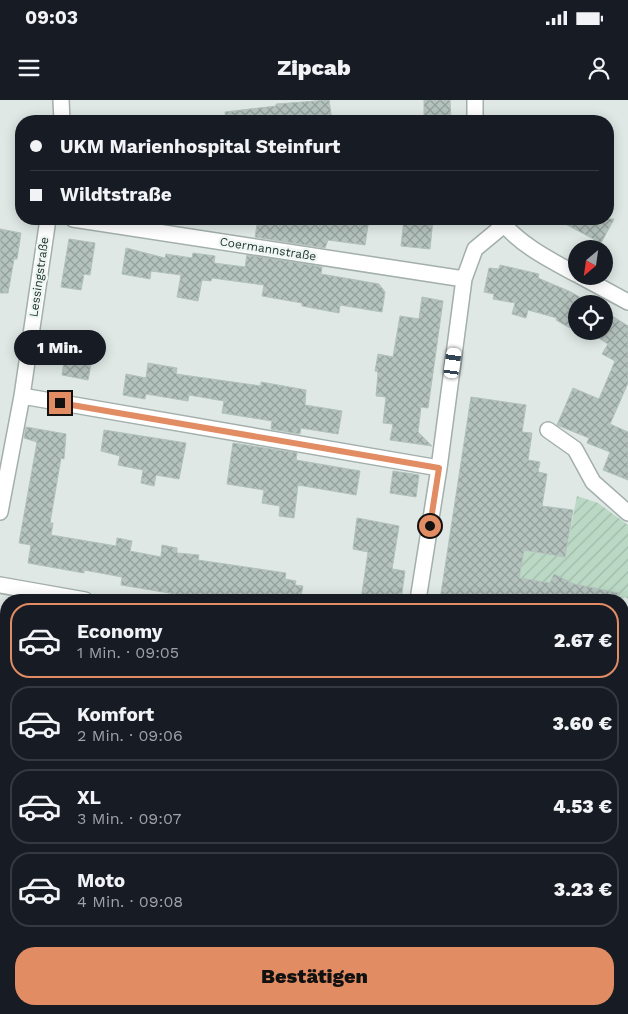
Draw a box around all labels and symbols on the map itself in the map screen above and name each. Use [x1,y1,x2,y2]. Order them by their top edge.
street label: Coermannstraße [219,234,317,264]
street label: Lessingstraße [26,236,52,318]
north arrow [568,240,612,285]
callout: 1 Min. [14,330,106,366]
car [443,347,462,379]
route end [49,392,71,414]
route start [419,515,441,537]

